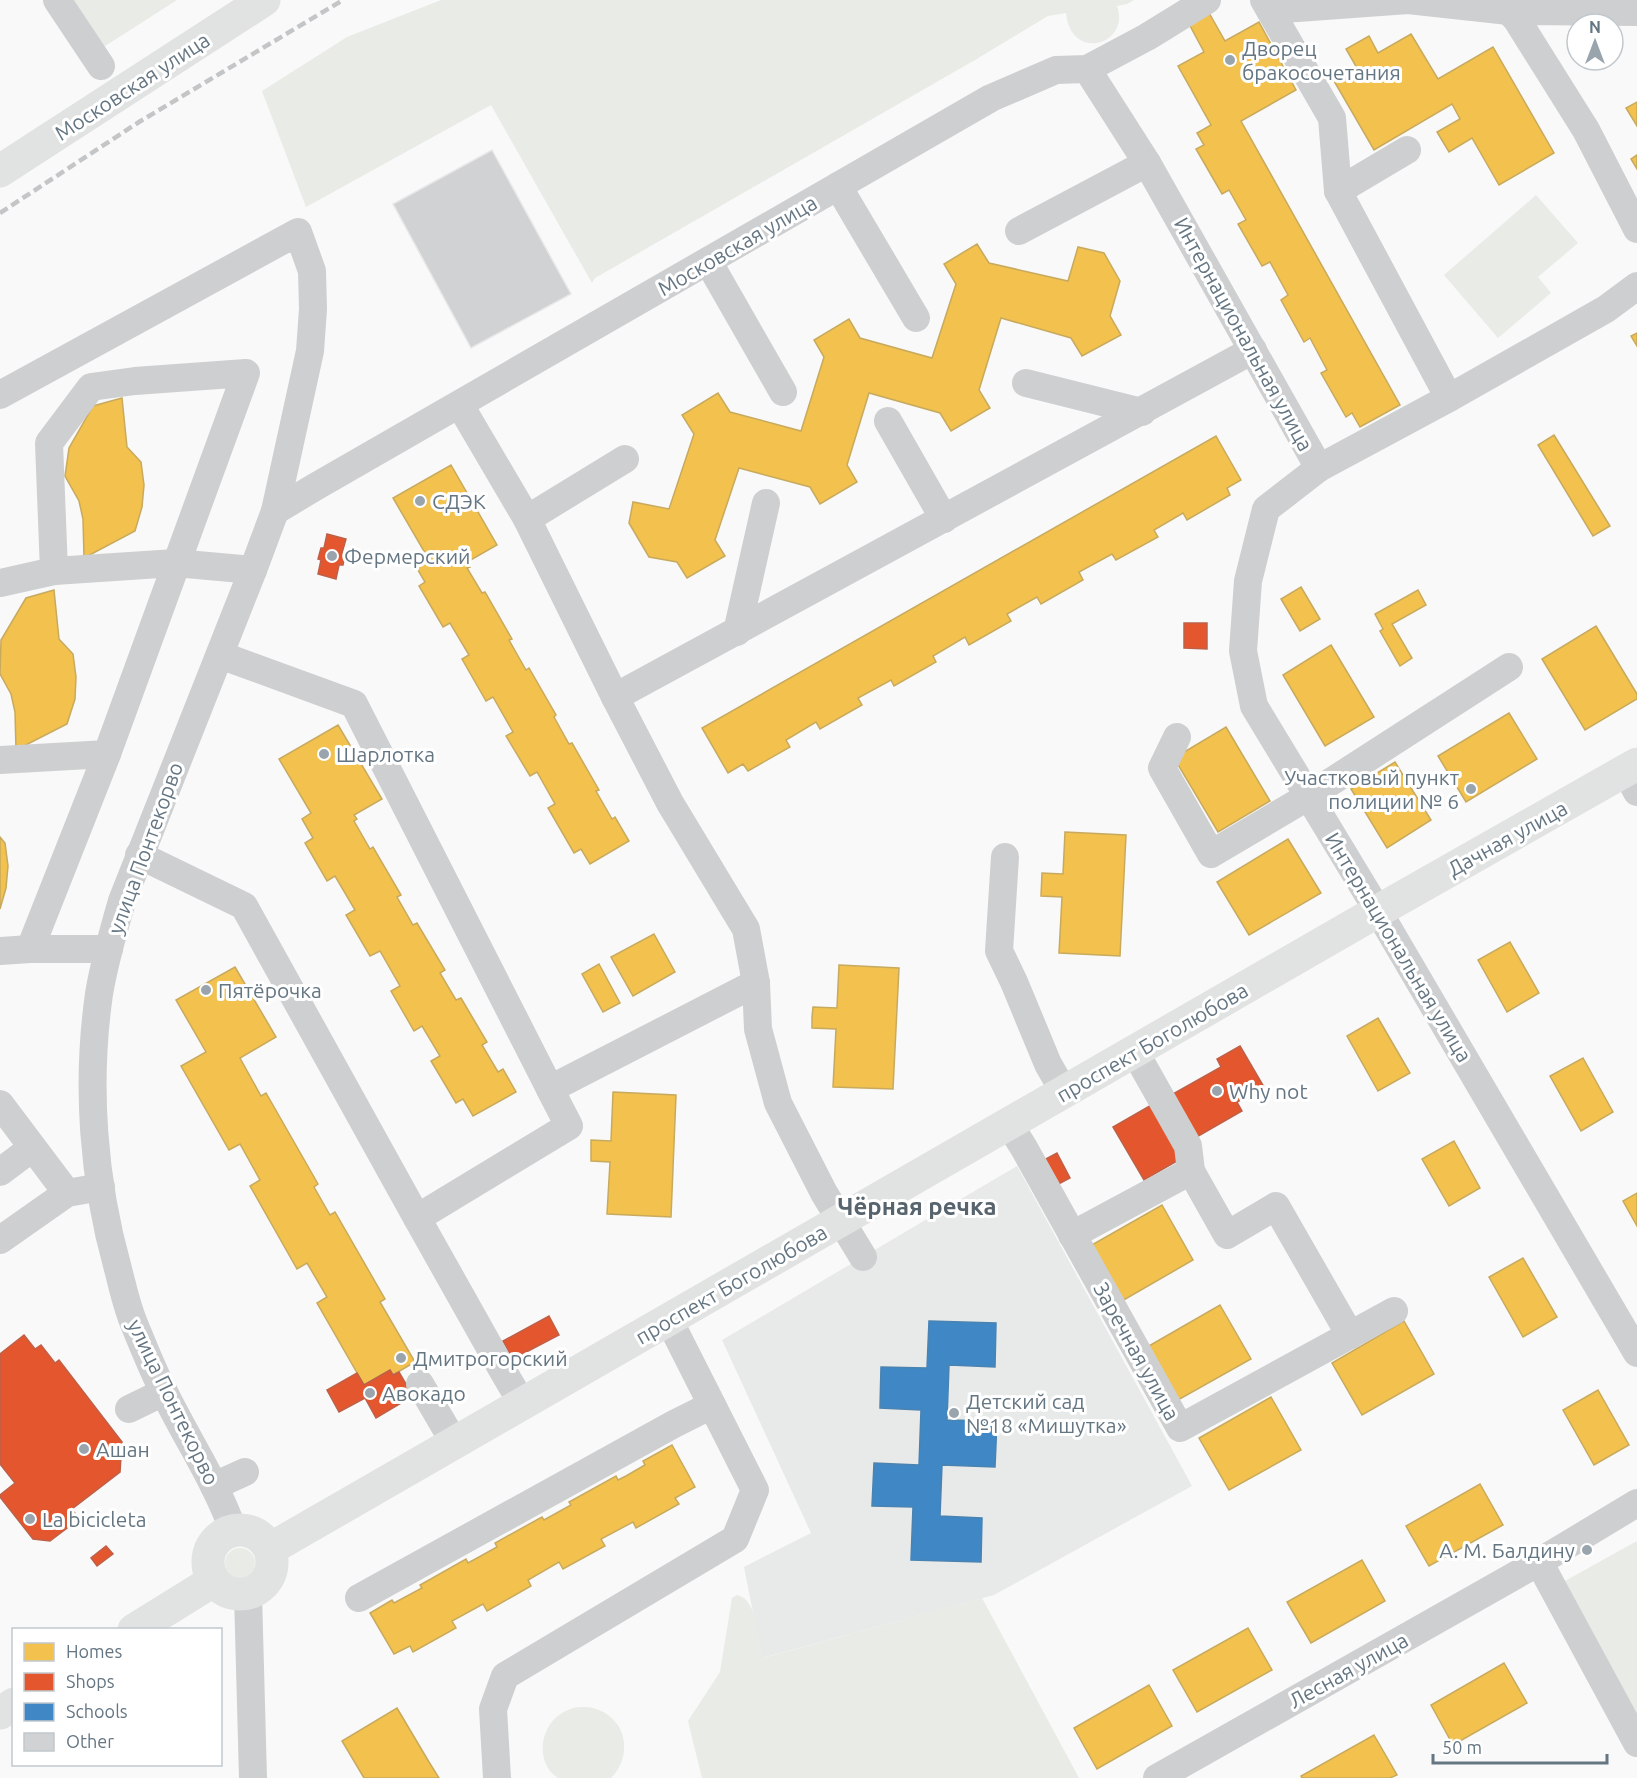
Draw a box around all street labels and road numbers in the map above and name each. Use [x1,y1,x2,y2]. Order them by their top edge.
street label: Московская улица [50,27,214,145]
street label: Московская улица [653,190,821,300]
street label: Интернациональная улица [1170,213,1318,455]
street label: улица Понтекорво [103,759,187,937]
street label: Дачная улица [1443,795,1571,881]
street label: Интернациональная улица [1321,828,1477,1066]
street label: проспект Боголюбова [1052,977,1252,1107]
street label: проспект Боголюбова [631,1219,831,1349]
street label: Заречная улица [1089,1278,1185,1424]
street label: улица Понтекорво [124,1315,224,1489]
street label: Лесная улица [1284,1627,1412,1713]

